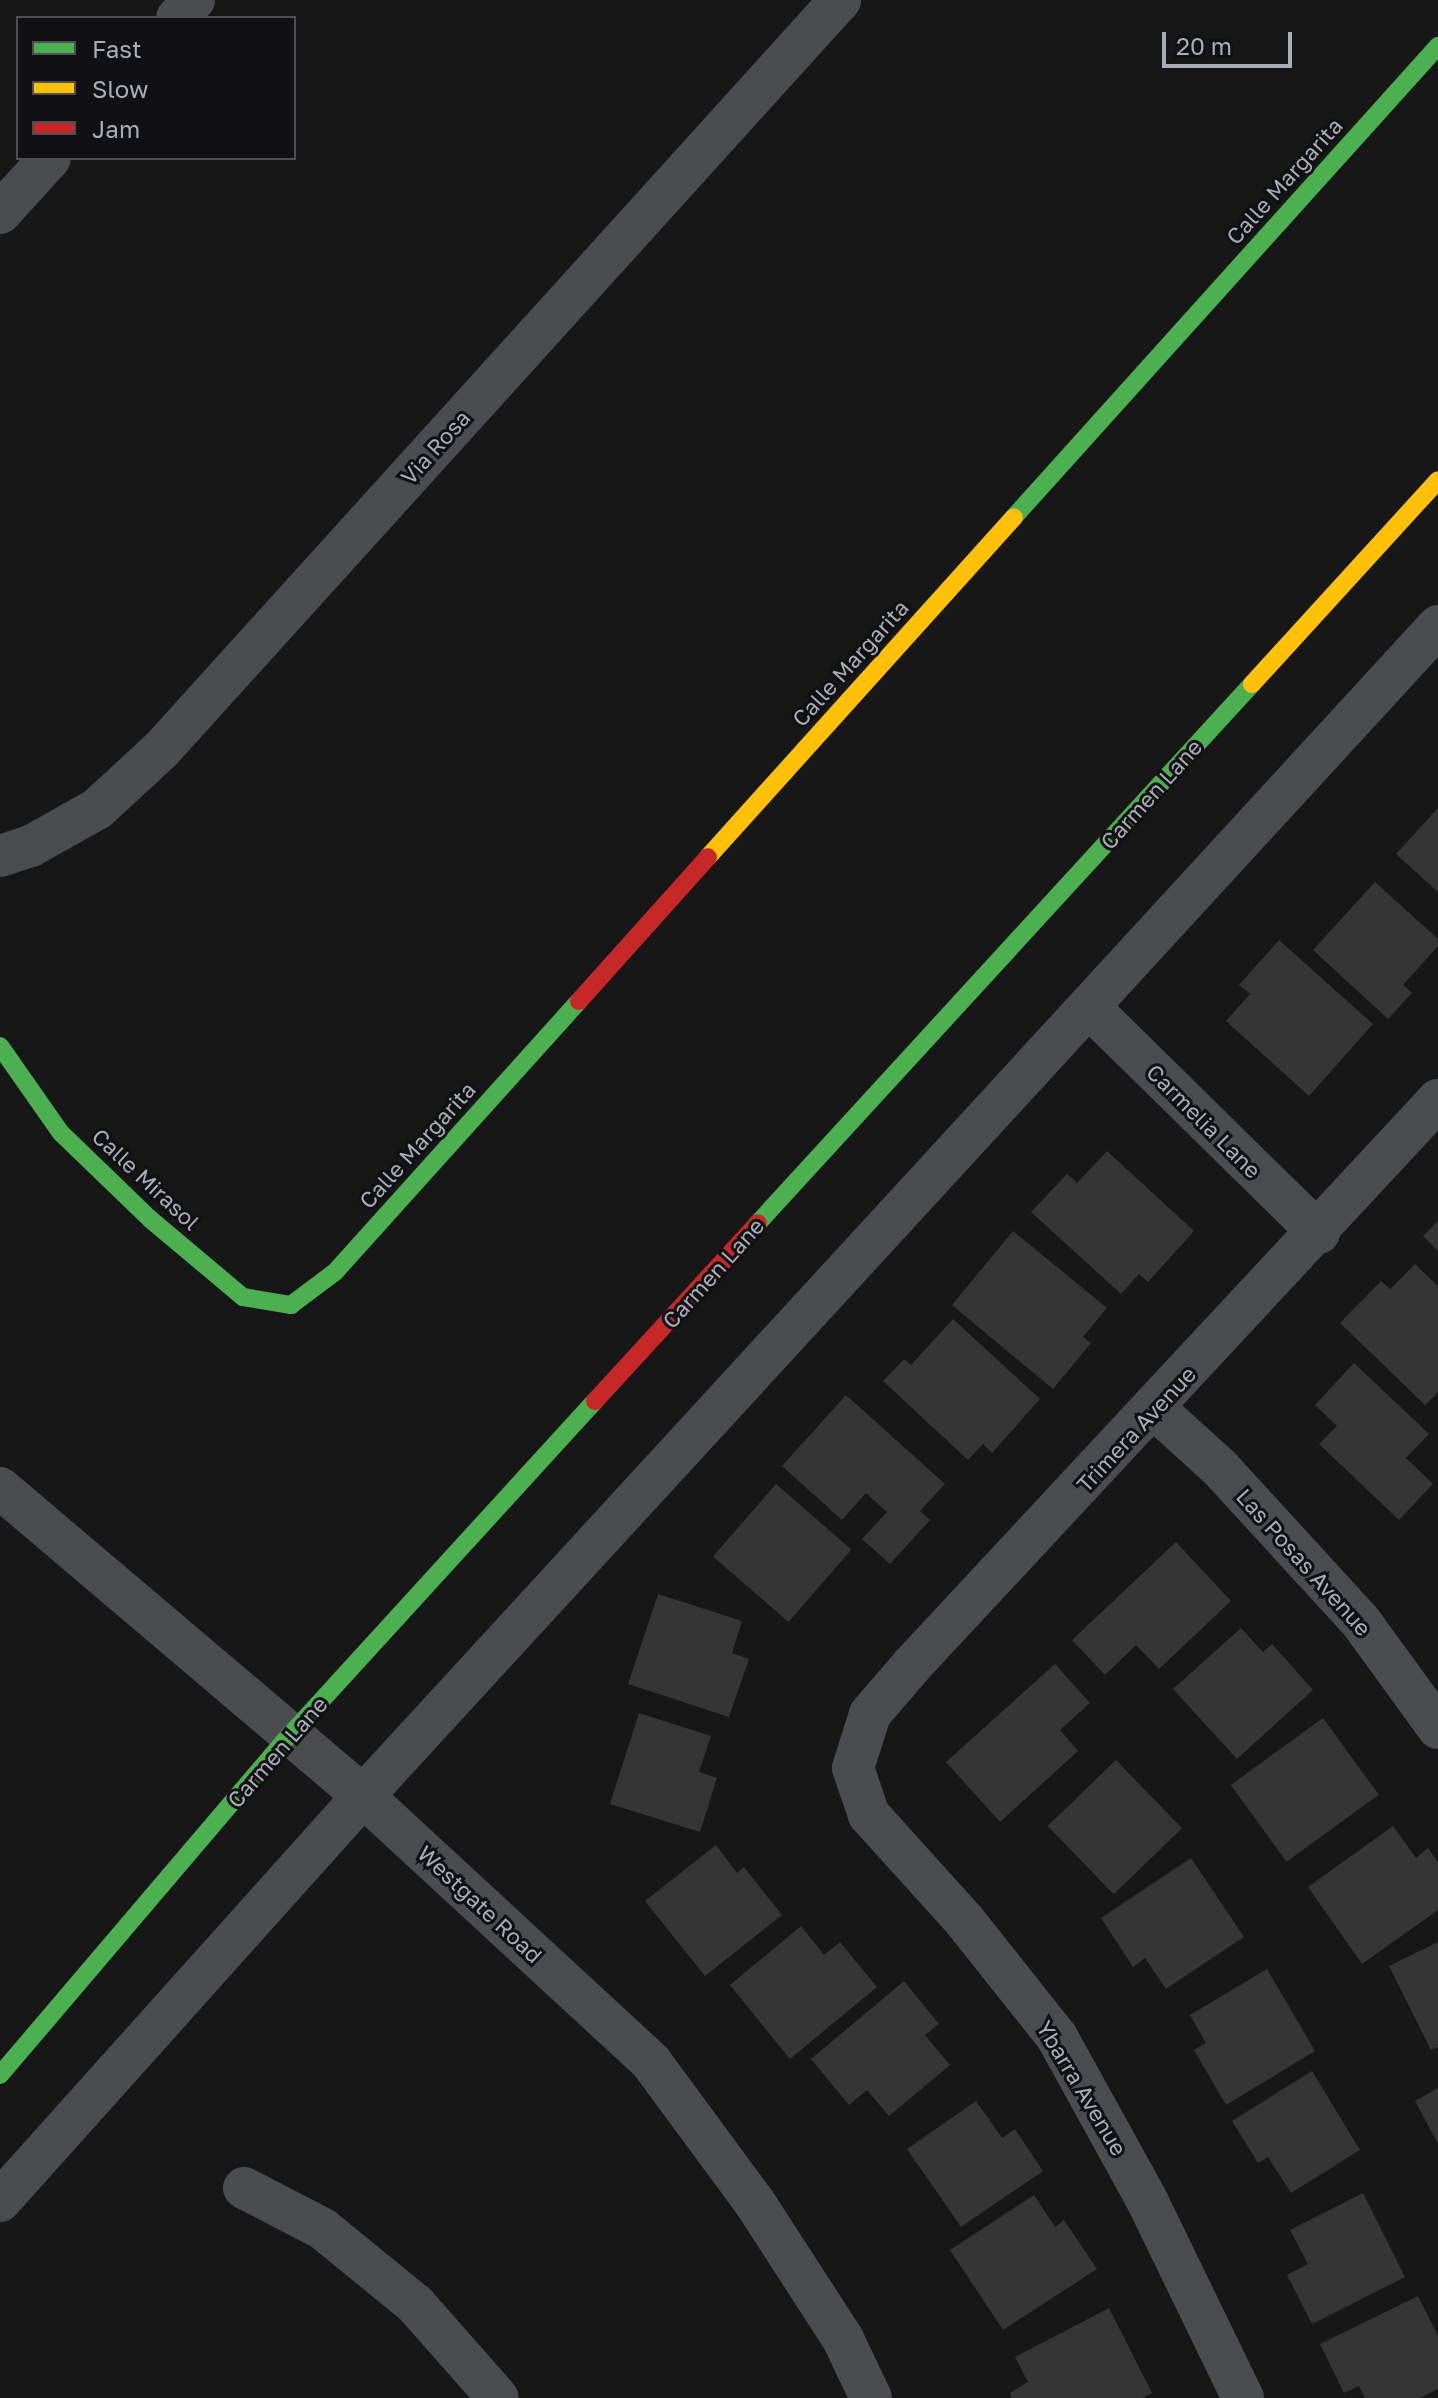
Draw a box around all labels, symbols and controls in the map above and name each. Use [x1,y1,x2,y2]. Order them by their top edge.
legend [16,16,296,160]
scale bar [1166,16,1296,66]
text: 20 m [1176,31,1232,60]
text: Fast [92,34,142,63]
text: Slow [92,74,148,103]
street label: Calle Margarita [1220,112,1348,250]
text: Jam [92,114,140,143]
street label: Via Rosa [395,405,475,489]
street label: Calle Margarita [786,594,914,732]
street label: Carmen Lane [1095,734,1207,854]
street label: Carmelia Lane [1141,1058,1267,1184]
street label: Calle Margarita [353,1076,481,1214]
street label: Calle Mirasol [87,1123,205,1235]
street label: Carmen Lane [657,1213,769,1333]
street label: Trimera Avenue [1071,1361,1201,1497]
street label: Las Posas Avenue [1231,1483,1377,1641]
street label: Carmen Lane [222,1691,332,1813]
street label: Westgate Road [412,1840,548,1968]
street label: Ybarra Avenue [1031,2016,1133,2160]

